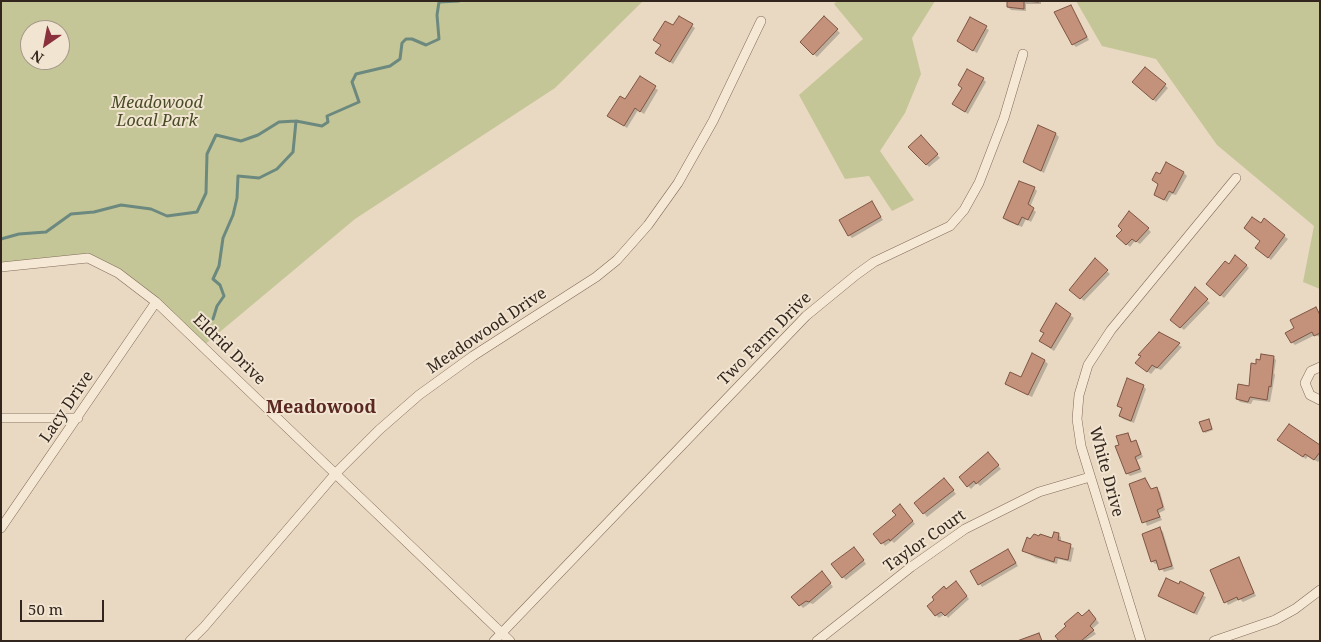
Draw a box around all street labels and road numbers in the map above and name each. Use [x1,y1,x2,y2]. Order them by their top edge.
street label: Meadowood Drive [424,284,550,378]
street label: Two Farm Drive [714,288,816,390]
street label: Eldrid Drive [189,311,269,389]
street label: Lacy Drive [36,368,98,446]
street label: White Drive [1085,425,1127,519]
street label: Taylor Court [880,506,970,576]

